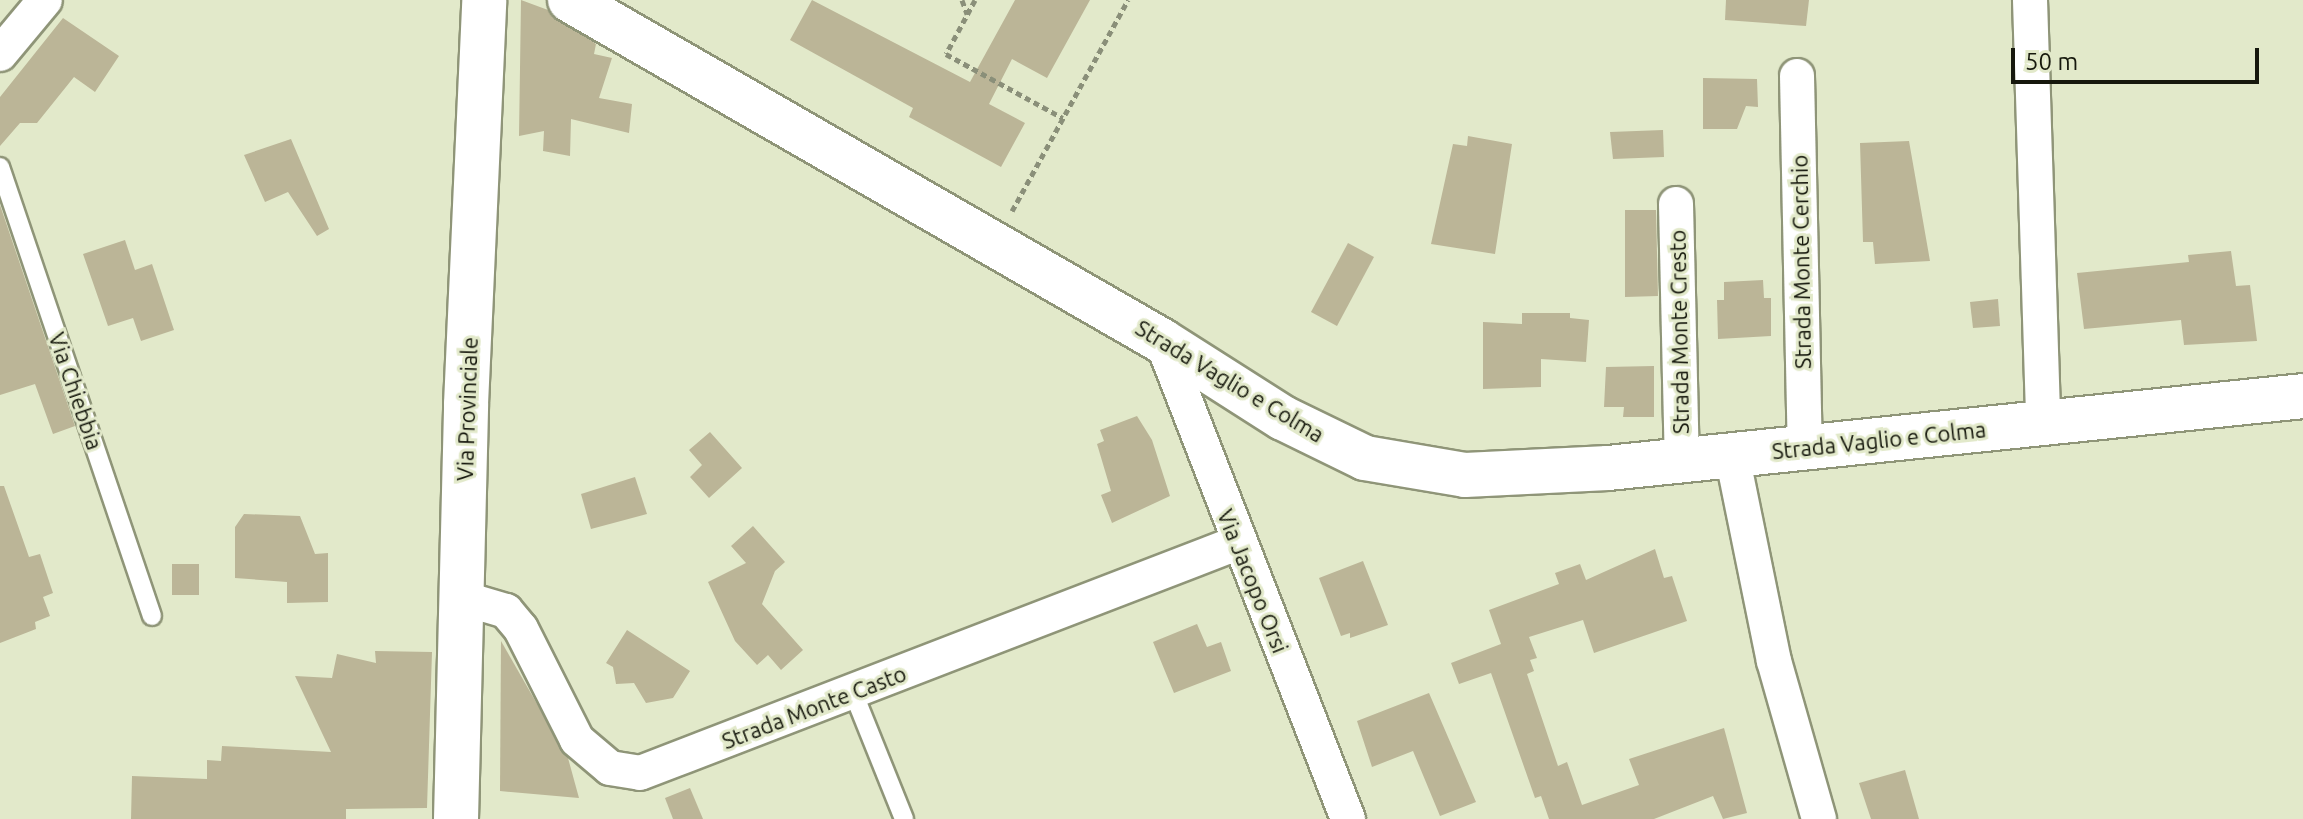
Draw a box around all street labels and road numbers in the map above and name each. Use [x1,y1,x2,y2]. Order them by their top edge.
street label: Strada Monte Cerchio [1786,155,1816,369]
street label: Strada Monte Cresto [1664,230,1694,434]
street label: Strada Vaglio e Colma [1131,314,1329,448]
street label: Via Chiebbia [44,329,108,453]
street label: Via Provinciale [451,337,483,481]
street label: Strada Vaglio e Colma [1771,416,1987,464]
street label: Via Jacopo Orsi [1212,505,1294,657]
street label: Strada Monte Casto [718,660,910,754]

